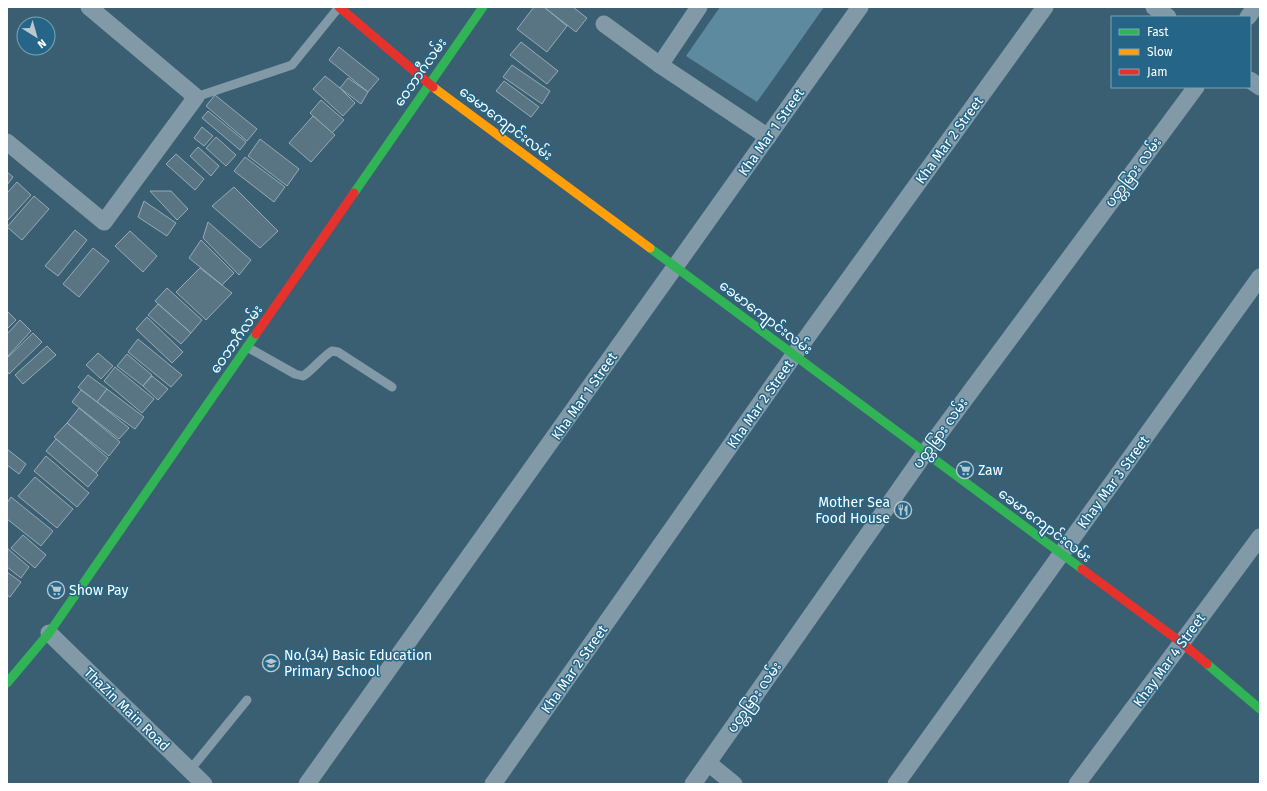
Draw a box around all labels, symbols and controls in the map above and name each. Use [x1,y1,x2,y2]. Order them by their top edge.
north arrow [16,16,56,56]
legend [1111,16,1251,88]
text: Fast [1147,25,1169,39]
street label: ဝေဘာဂီလမ်း [389,34,450,110]
text: N [35,36,49,51]
text: Slow [1147,45,1173,59]
text: Jam [1147,65,1167,79]
street label: ခေမာကျောင်းလမ်း [454,81,557,166]
street label: Kha Mar 1 Street [735,84,808,179]
street label: Kha Mar 2 Street [912,92,987,187]
street label: ပတ္တမြား လမ်း [1100,133,1168,212]
street label: ခေမာကျောင်းလမ်း [714,275,817,360]
street label: ဝေဘာဂီလမ်း [205,301,266,377]
street label: Kha Mar 1 Street [548,348,621,443]
street label: Kha Mar 2 Street [724,356,798,452]
street label: ပတ္တမြား လမ်း [908,394,974,474]
street label: Khay Mar 3 Street [1074,432,1153,532]
supermarket icon: Zaw [955,460,975,480]
place label: Zaw [978,462,1003,479]
street label: ခေမာကျောင်းလမ်း [993,483,1096,568]
place label: Mother Sea Food House [815,494,890,527]
restaurant icon: Mother Sea Food House [893,500,913,520]
supermarket icon: Show Pay [46,580,66,600]
place label: Show Pay [69,582,129,599]
street label: Khay Mar 4 Street [1130,610,1210,710]
street label: Kha Mar 2 Street [538,621,612,717]
place label: No.(34) Basic Education Primary School [284,647,432,680]
school or university icon: No.(34) Basic Education Primary School [261,653,281,673]
street label: ပတ္တမြား လမ်း [722,657,788,738]
street label: ThaZin Main Road [80,664,173,755]

